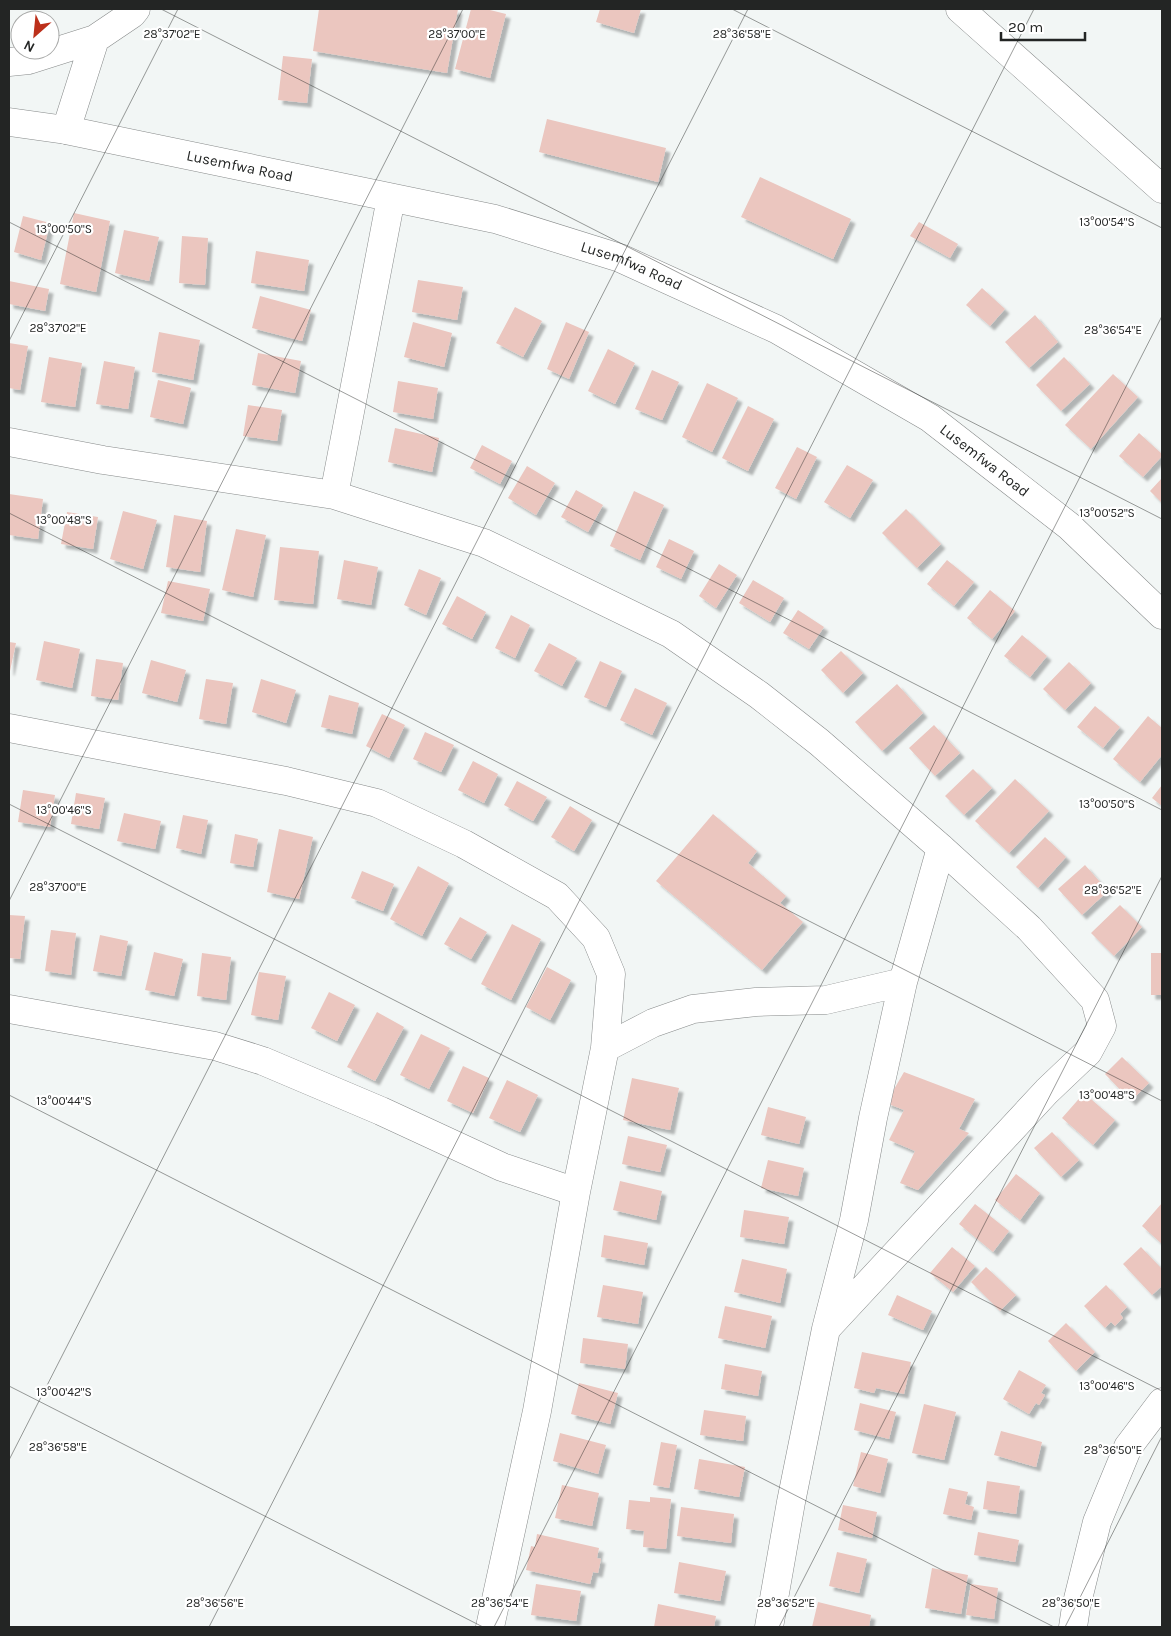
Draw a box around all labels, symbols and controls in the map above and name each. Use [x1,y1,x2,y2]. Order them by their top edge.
north arrow [10,10,60,60]
scale bar [1001,10,1085,42]
text: 20 m [1008,18,1043,36]
text: 28°37'02"E [143,27,201,41]
text: 28°37'00"E [428,27,486,41]
text: 28°36'58"E [713,27,771,41]
text: N [21,36,38,56]
street label: Lusemfwa Road [185,146,295,186]
text: 13°00'54"S [1079,215,1135,229]
text: 13°00'50"S [36,222,92,236]
street label: Lusemfwa Road [578,237,685,294]
text: 28°37'02"E [29,321,87,335]
text: 28°36'54"E [1084,323,1142,337]
street label: Lusemfwa Road [936,420,1033,501]
text: 13°00'52"S [1079,506,1135,520]
text: 13°00'48"S [36,513,92,527]
text: 13°00'50"S [1079,797,1135,811]
text: 13°00'46"S [36,803,92,817]
text: 28°37'00"E [29,880,87,894]
text: 28°36'52"E [1084,883,1142,897]
text: 13°00'48"S [1079,1088,1135,1102]
text: 13°00'44"S [36,1094,92,1108]
text: 13°00'46"S [1079,1379,1135,1393]
text: 13°00'42"S [36,1385,92,1399]
text: 28°36'58"E [29,1440,87,1454]
text: 28°36'50"E [1084,1443,1142,1457]
text: 28°36'56"E [186,1596,244,1610]
text: 28°36'54"E [471,1596,529,1610]
text: 28°36'52"E [757,1596,815,1610]
text: 28°36'50"E [1042,1596,1100,1610]

